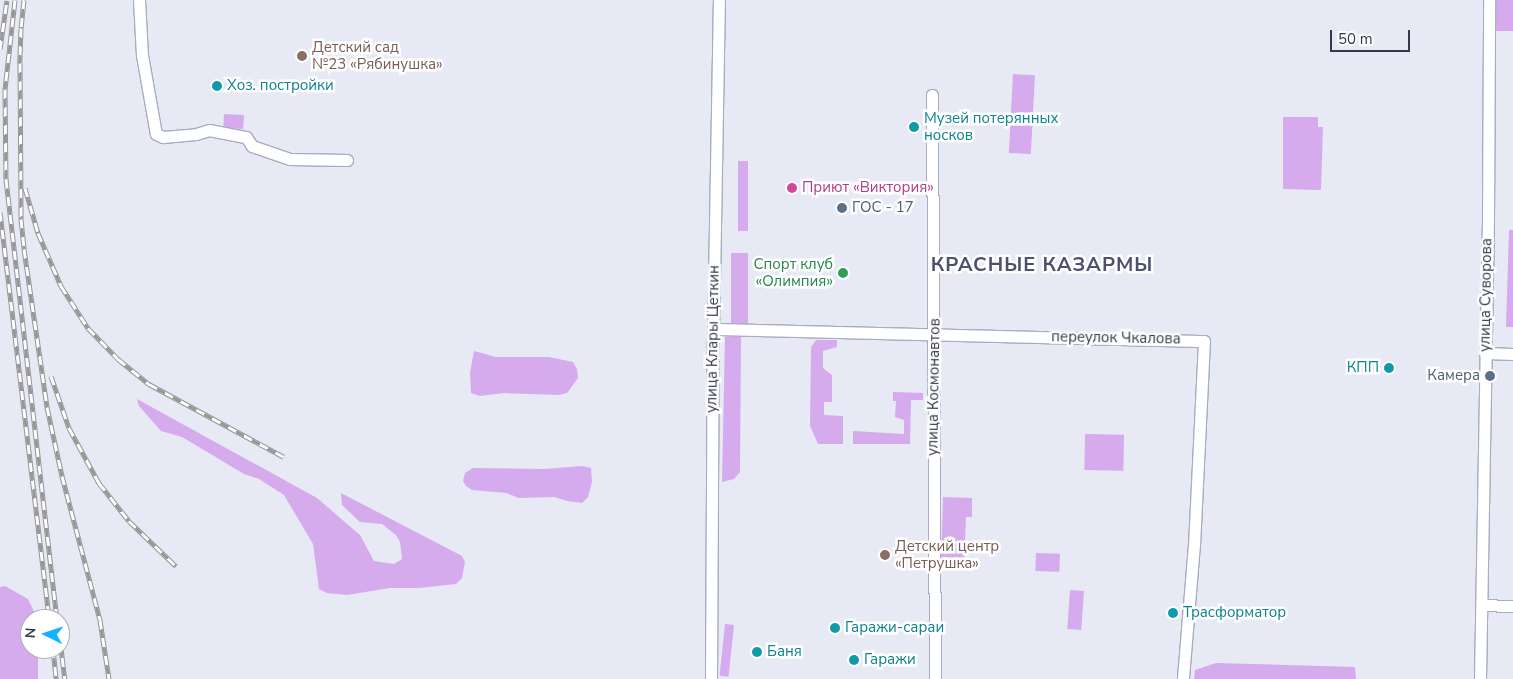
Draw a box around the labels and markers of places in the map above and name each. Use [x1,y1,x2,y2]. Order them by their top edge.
place label: Детский сад №23 «Рябинушка» [312,38,443,73]
marker: Детский сад №23 «Рябинушка» [296,50,308,62]
place label: Хоз. постройки [227,77,334,95]
marker: Хоз. постройки [211,80,223,92]
place label: Музей потерянных носков [924,109,1058,144]
marker: Музей потерянных носков [908,121,920,133]
place label: Приют «Виктория» [802,179,934,197]
marker: Приют «Виктория» [786,182,798,194]
place label: ГОС - 17 [852,199,914,217]
marker: ГОС - 17 [836,202,848,214]
place label: Спорт клуб «Олимпия» [753,255,833,290]
marker: Спорт клуб «Олимпия» [837,267,849,279]
place label: КПП [1347,359,1379,377]
marker: КПП [1383,362,1395,374]
place label: Камера [1427,367,1480,385]
marker: Камера [1484,370,1496,382]
place label: Детский центр «Петрушка» [895,537,999,572]
marker: Детский центр «Петрушка» [879,549,891,561]
place label: Трасформатор [1183,604,1286,622]
marker: Трасформатор [1167,607,1179,619]
place label: Гаражи-сараи [845,619,944,637]
marker: Гаражи-сараи [829,622,841,634]
place label: Баня [767,643,802,661]
marker: Баня [751,646,763,658]
place label: Гаражи [864,651,916,669]
marker: Гаражи [848,654,860,666]

